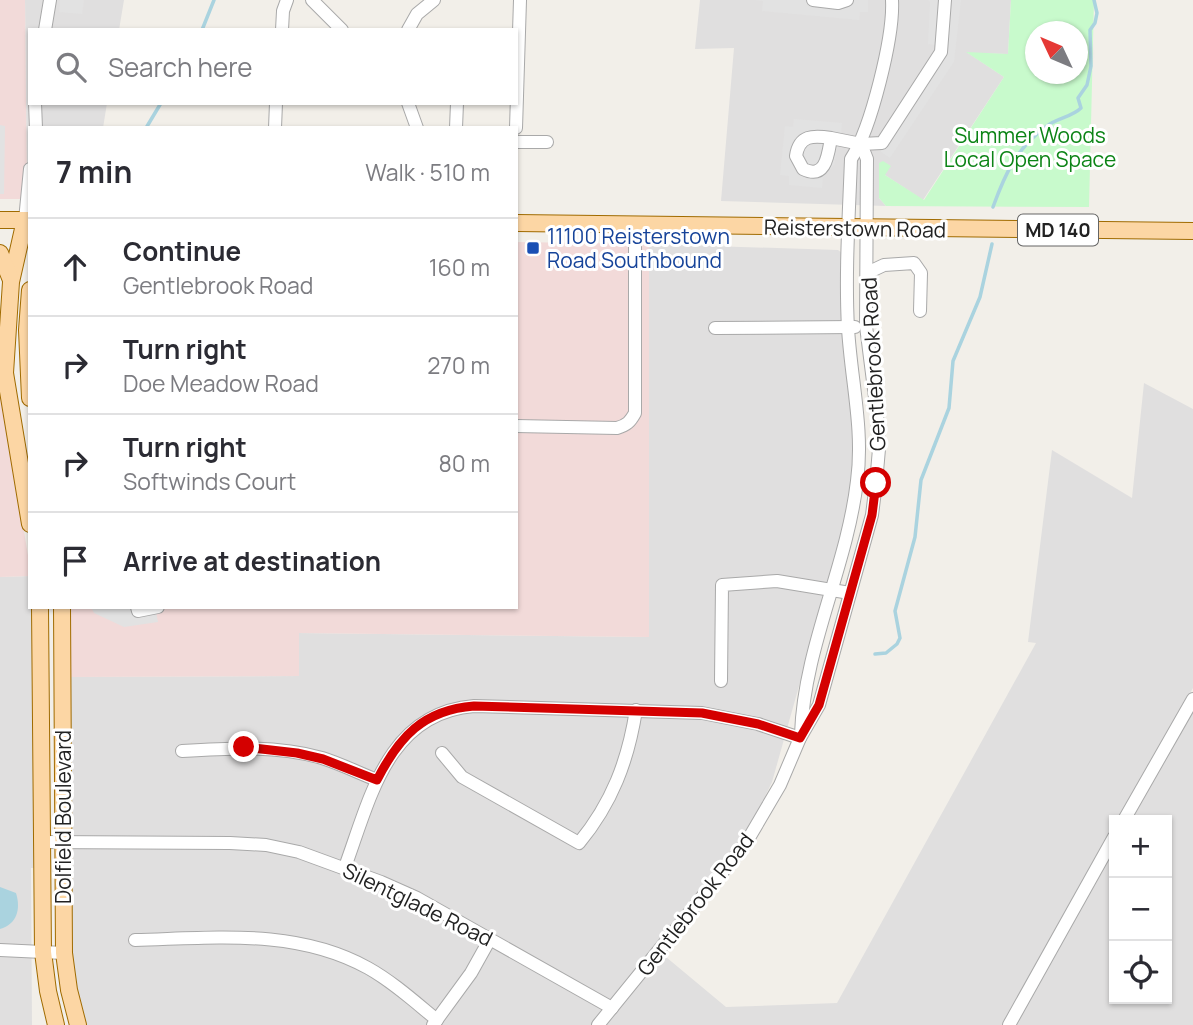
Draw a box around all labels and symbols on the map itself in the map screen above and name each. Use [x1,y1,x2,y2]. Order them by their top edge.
north arrow [1025,21,1088,84]
park label: Summer Woods Local Open Space [944,121,1116,173]
street label: Reisterstown Road [764,212,946,244]
road number: MD 140 [1018,214,1098,246]
place label: 11100 Reisterstown Road Southbound [547,222,730,274]
marker: 11100 Reisterstown Road Southbound [525,240,541,256]
street label: Gentlebrook Road [854,276,892,452]
route start [860,467,891,498]
street label: Dolfield Boulevard [49,730,77,904]
route end [228,731,259,762]
street label: Gentlebrook Road [630,827,760,981]
street label: Silentglade Road [338,856,498,952]

